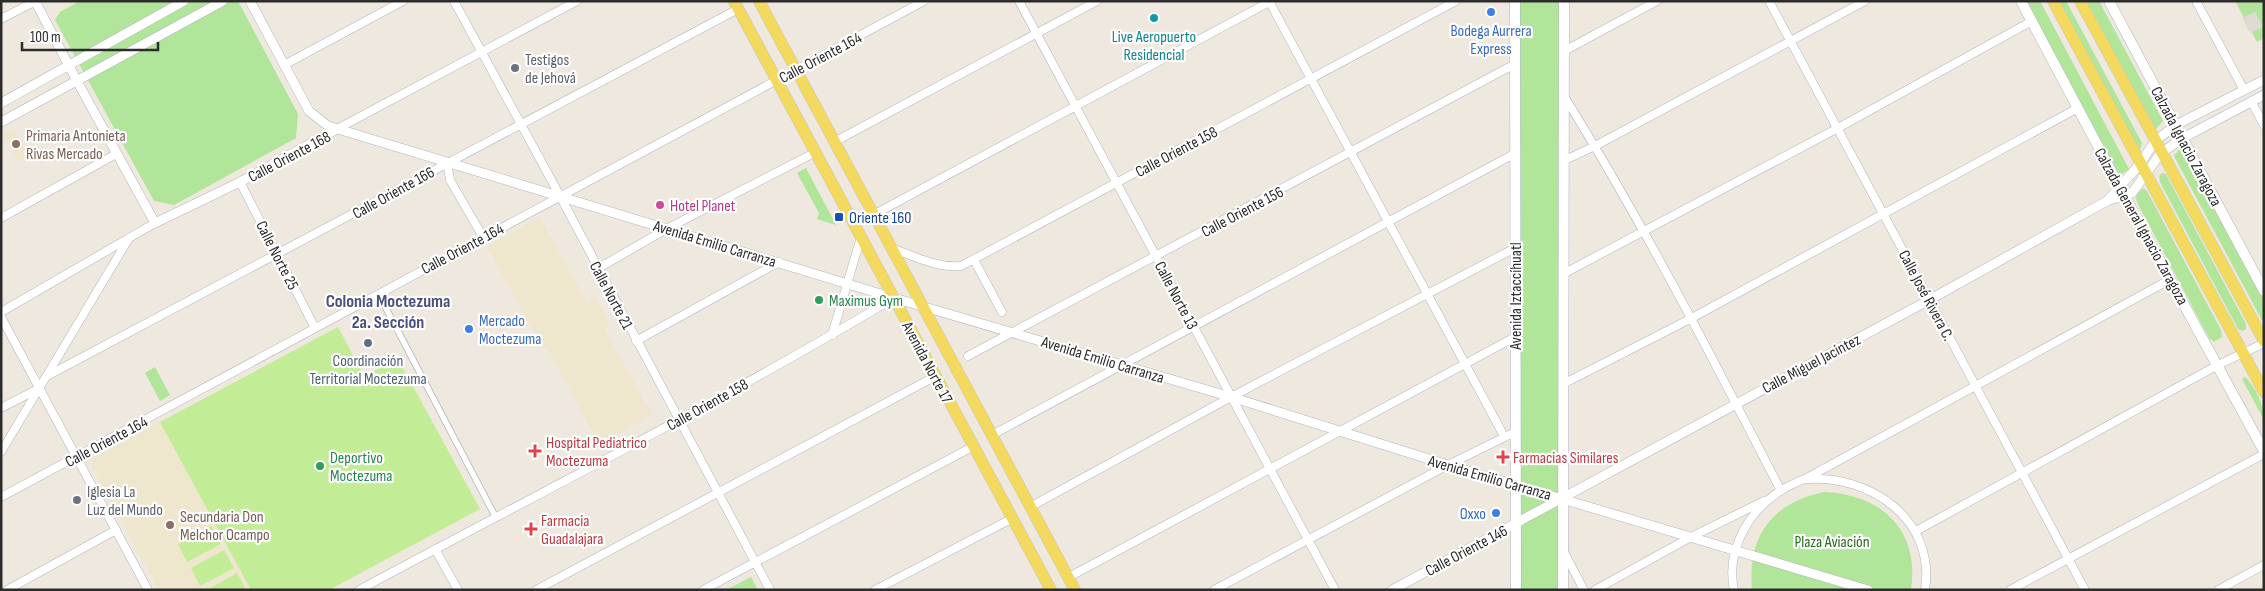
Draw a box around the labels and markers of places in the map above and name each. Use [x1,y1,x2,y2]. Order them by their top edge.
marker: Bodega Aurrera Express [1485,6,1497,18]
marker: Live Aeropuerto Residencial [1148,12,1160,24]
place label: Bodega Aurrera Express [1450,22,1532,59]
place label: Live Aeropuerto Residencial [1112,28,1196,65]
place label: Testigos de Jehová [525,51,576,88]
marker: Testigos de Jehová [509,62,521,74]
place label: Primaria Antonieta Rivas Mercado [26,127,126,164]
marker: Primaria Antonieta Rivas Mercado [10,138,22,150]
place label: Hotel Planet [670,197,736,216]
marker: Hotel Planet [654,199,666,211]
place label: Oriente 160 [849,209,911,228]
marker: Oriente 160 [833,211,845,223]
place label: Maximus Gym [829,292,903,311]
marker: Maximus Gym [813,294,825,306]
place label: Mercado Moctezuma [479,312,542,349]
marker: Mercado Moctezuma [463,323,475,335]
marker: Coordinación Territorial Moctezuma [362,337,374,349]
place label: Coordinación Territorial Moctezuma [309,352,427,389]
place label: Hospital Pediatrico Moctezuma [546,434,647,471]
marker: Hospital Pediatrico Moctezuma [528,444,542,458]
place label: Deportivo Moctezuma [330,449,393,486]
place label: Farmacias Similares [1513,449,1619,468]
marker: Farmacias Similares [1497,451,1509,463]
marker: Deportivo Moctezuma [314,460,326,472]
place label: Iglesia La Luz del Mundo [87,483,163,520]
marker: Iglesia La Luz del Mundo [71,494,83,506]
place label: Oxxo [1460,505,1486,524]
marker: Oxxo [1490,507,1502,519]
place label: Secundaria Don Melchor Ocampo [180,508,270,545]
place label: Farmacia Guadalajara [541,512,603,549]
marker: Secundaria Don Melchor Ocampo [164,519,176,531]
marker: Farmacia Guadalajara [525,523,537,535]

